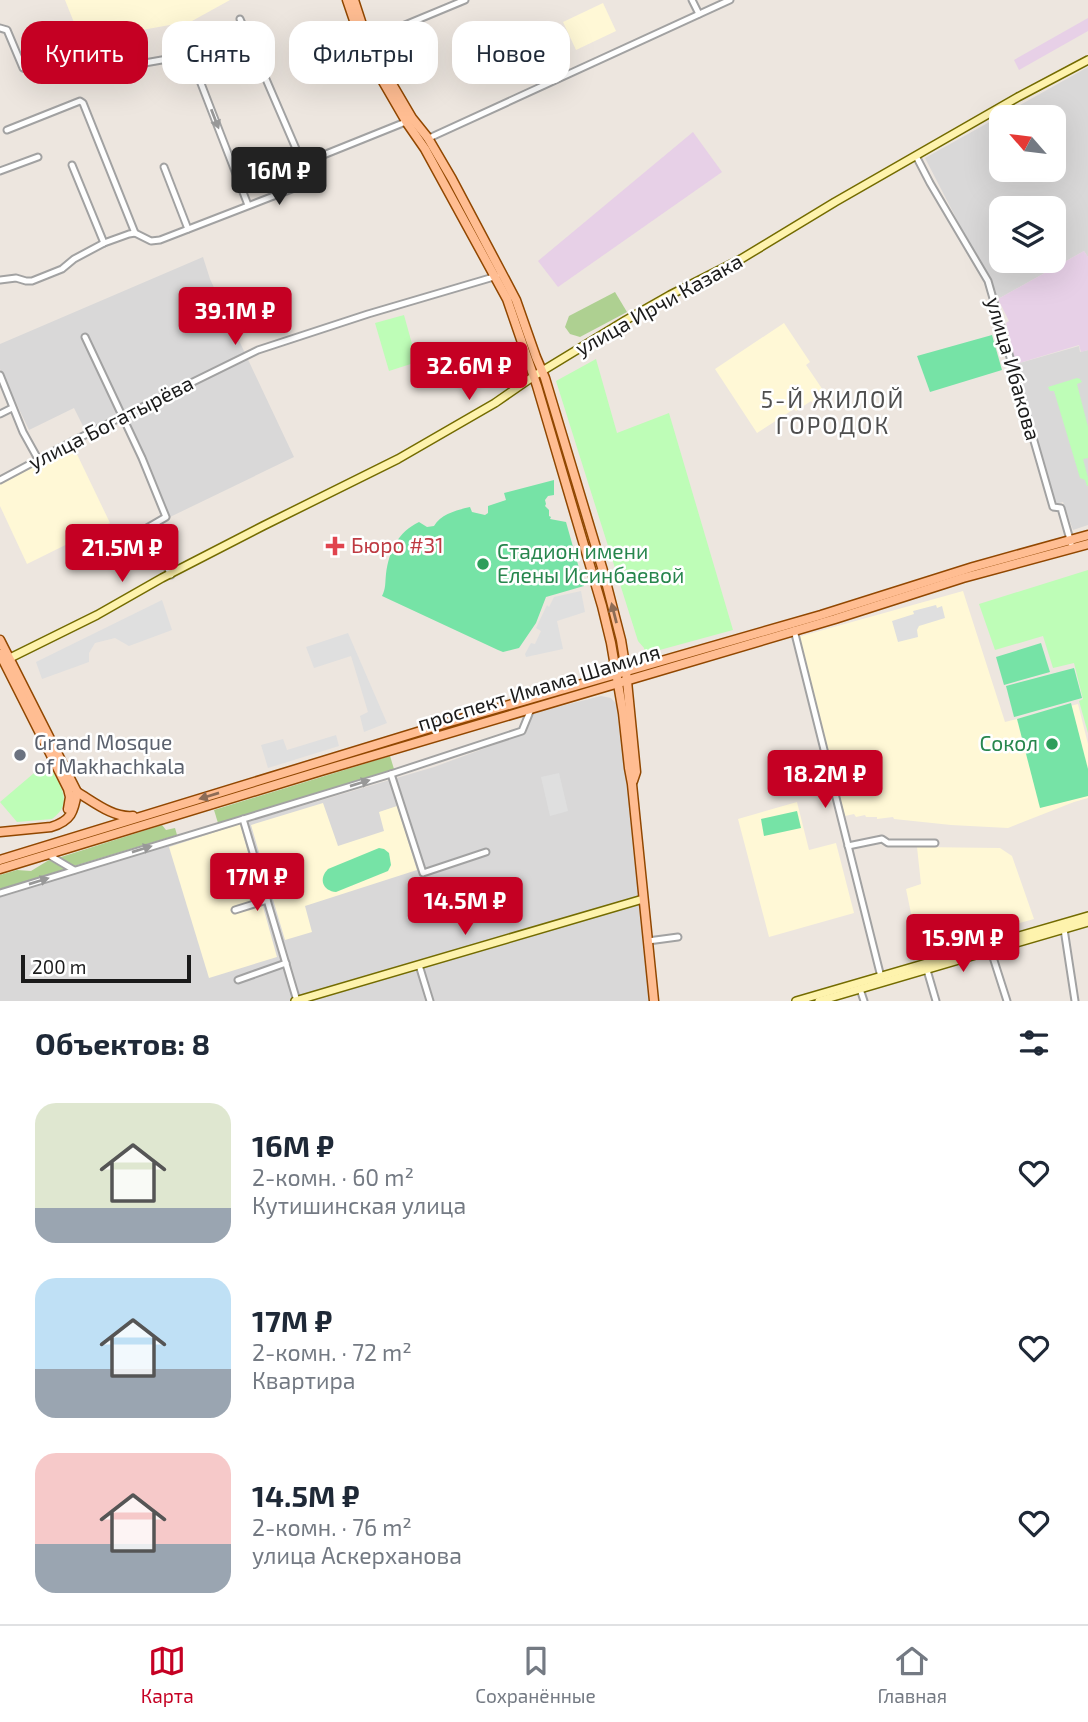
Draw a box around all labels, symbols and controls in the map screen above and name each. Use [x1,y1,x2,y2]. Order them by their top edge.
chip: Купить [21,21,148,84]
chip: Снять [162,21,275,84]
chip: Фильтры [289,21,438,84]
chip: Новое [452,21,570,84]
north arrow [989,105,1066,182]
map controls [989,105,1066,273]
one-way arrow [209,109,220,130]
pin: 16M ₽ [230,148,328,207]
text: 16M ₽ [247,156,311,184]
button: layers [989,196,1066,273]
street label: улица Ирчи Казака [570,247,747,361]
pin: 39.1M ₽ [170,288,300,347]
street label: улица Ибакова [981,294,1047,443]
text: 39.1M ₽ [195,296,275,324]
pin: 32.6M ₽ [404,342,534,402]
text: 32.6M ₽ [426,351,512,379]
street label: улица Богатырёва [24,369,197,475]
district label: 5-Й ЖИЛОЙ ГОРОДОК [761,385,905,439]
pin: 21.5M ₽ [57,524,187,584]
place label: Бюро #31 [351,532,444,557]
text: 21.5M ₽ [81,533,163,561]
marker: Бюро #31 [325,536,345,556]
place label: Стадион имени Елены Исинбаевой [497,538,684,587]
marker: Стадион имени Елены Исинбаевой [475,556,491,572]
one-way arrow [608,602,619,624]
street label: проспект Имама Шамиля [414,638,663,735]
place label: Grand Mosque of Makhachkala [34,729,185,778]
place label: Сокол [979,730,1038,755]
marker: Сокол [1044,736,1060,752]
marker: Grand Mosque of Makhachkala [12,747,28,763]
pin: 18.2M ₽ [760,750,890,810]
text: 18.2M ₽ [784,759,866,787]
one-way arrow [350,778,371,788]
one-way arrow [198,792,219,802]
one-way arrow [132,844,153,854]
pin: 17M ₽ [208,853,306,913]
text: 17M ₽ [226,862,288,890]
one-way arrow [28,875,49,885]
pin: 14.5M ₽ [400,878,530,937]
text: 14.5M ₽ [424,886,506,914]
pin: 15.9M ₽ [898,914,1028,974]
text: 15.9M ₽ [922,923,1004,951]
scale bar [21,952,191,984]
text: 200 m [32,955,86,978]
icon: filters [1015,1024,1053,1062]
text: Объектов: 8 [35,1025,210,1061]
text: 16M ₽ [252,1127,334,1163]
icon: home [91,1131,175,1215]
icon: heart [1015,1154,1053,1192]
text: 2-комн. · 60 m² [252,1163,414,1191]
text: Кутишинская улица [252,1191,466,1219]
text: 17M ₽ [252,1302,332,1338]
icon: home [91,1306,175,1390]
icon: heart [1015,1329,1053,1367]
text: 2-комн. · 72 m² [252,1338,412,1366]
text: Квартира [252,1366,356,1394]
text: 14.5M ₽ [252,1477,360,1513]
icon: home [91,1481,175,1565]
icon: heart [1015,1504,1053,1542]
text: 2-комн. · 76 m² [252,1513,412,1541]
text: улица Аскерханова [252,1541,462,1569]
tab: Карта [141,1642,194,1707]
tab: Сохранённые [475,1642,596,1707]
tab: Главная [877,1642,947,1707]

